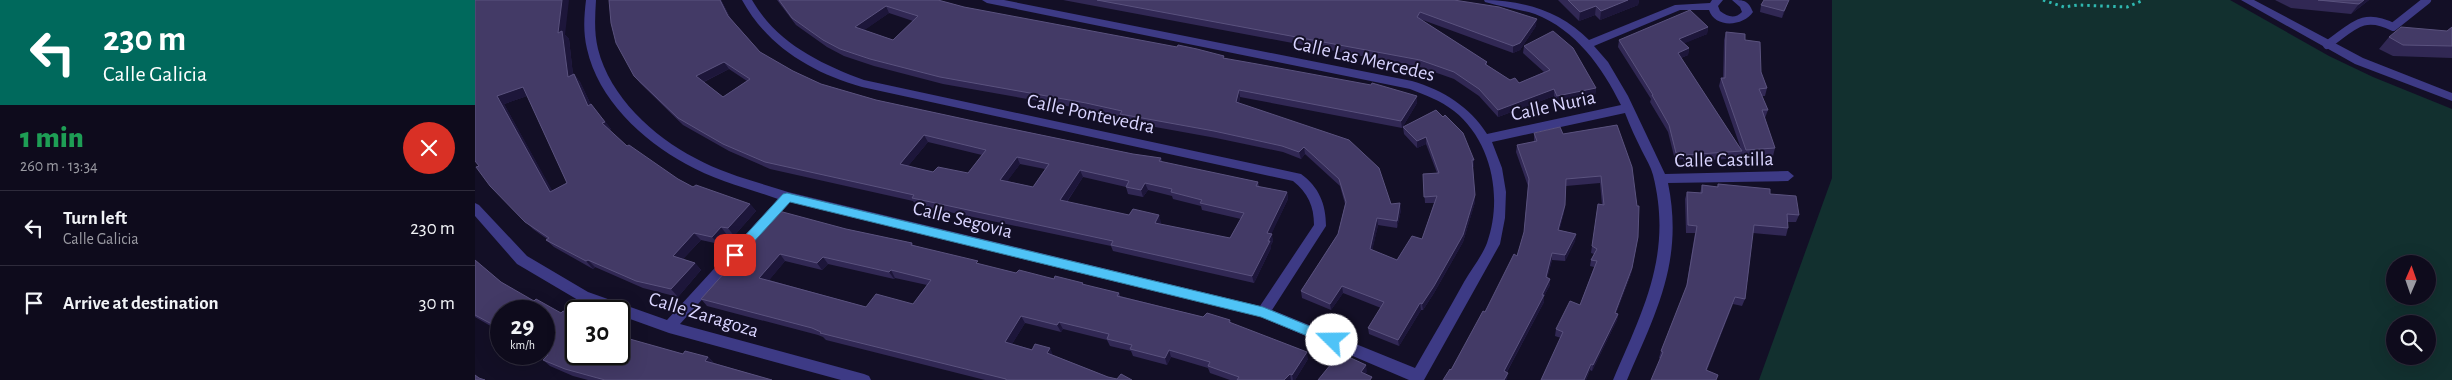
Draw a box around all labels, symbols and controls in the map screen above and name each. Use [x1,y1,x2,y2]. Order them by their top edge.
icon: left [20,20,85,85]
text: 230 m [103,22,186,57]
street label: Calle Las Mercedes [1291,33,1437,85]
text: Calle Galicia [103,63,207,85]
street label: Calle Nuria [1509,87,1597,125]
street label: Calle Pontevedra [1025,91,1157,137]
button: close [403,122,455,174]
text: 1 min [20,123,84,153]
street label: Calle Castilla [1674,149,1774,171]
text: 260 m · 13:34 [20,158,98,174]
street label: Calle Segovia [911,198,1015,242]
text: Turn left [63,209,127,228]
icon: left [20,214,48,242]
text: 230 m [410,219,455,238]
text: Calle Galicia [63,231,139,247]
pin [714,234,756,276]
icon: arrive [721,241,749,269]
north arrow [2386,255,2436,305]
map controls [2386,255,2436,365]
icon: arrive [20,289,48,317]
street label: Calle Zaragoza [646,289,761,341]
text: Arrive at destination [63,294,219,313]
text: 30 m [419,294,455,313]
speed limit sign: 30 [565,300,630,365]
position arrow [1305,313,1357,365]
text: 29 [511,314,534,339]
button: search [2386,315,2436,365]
text: km/h [510,339,535,351]

